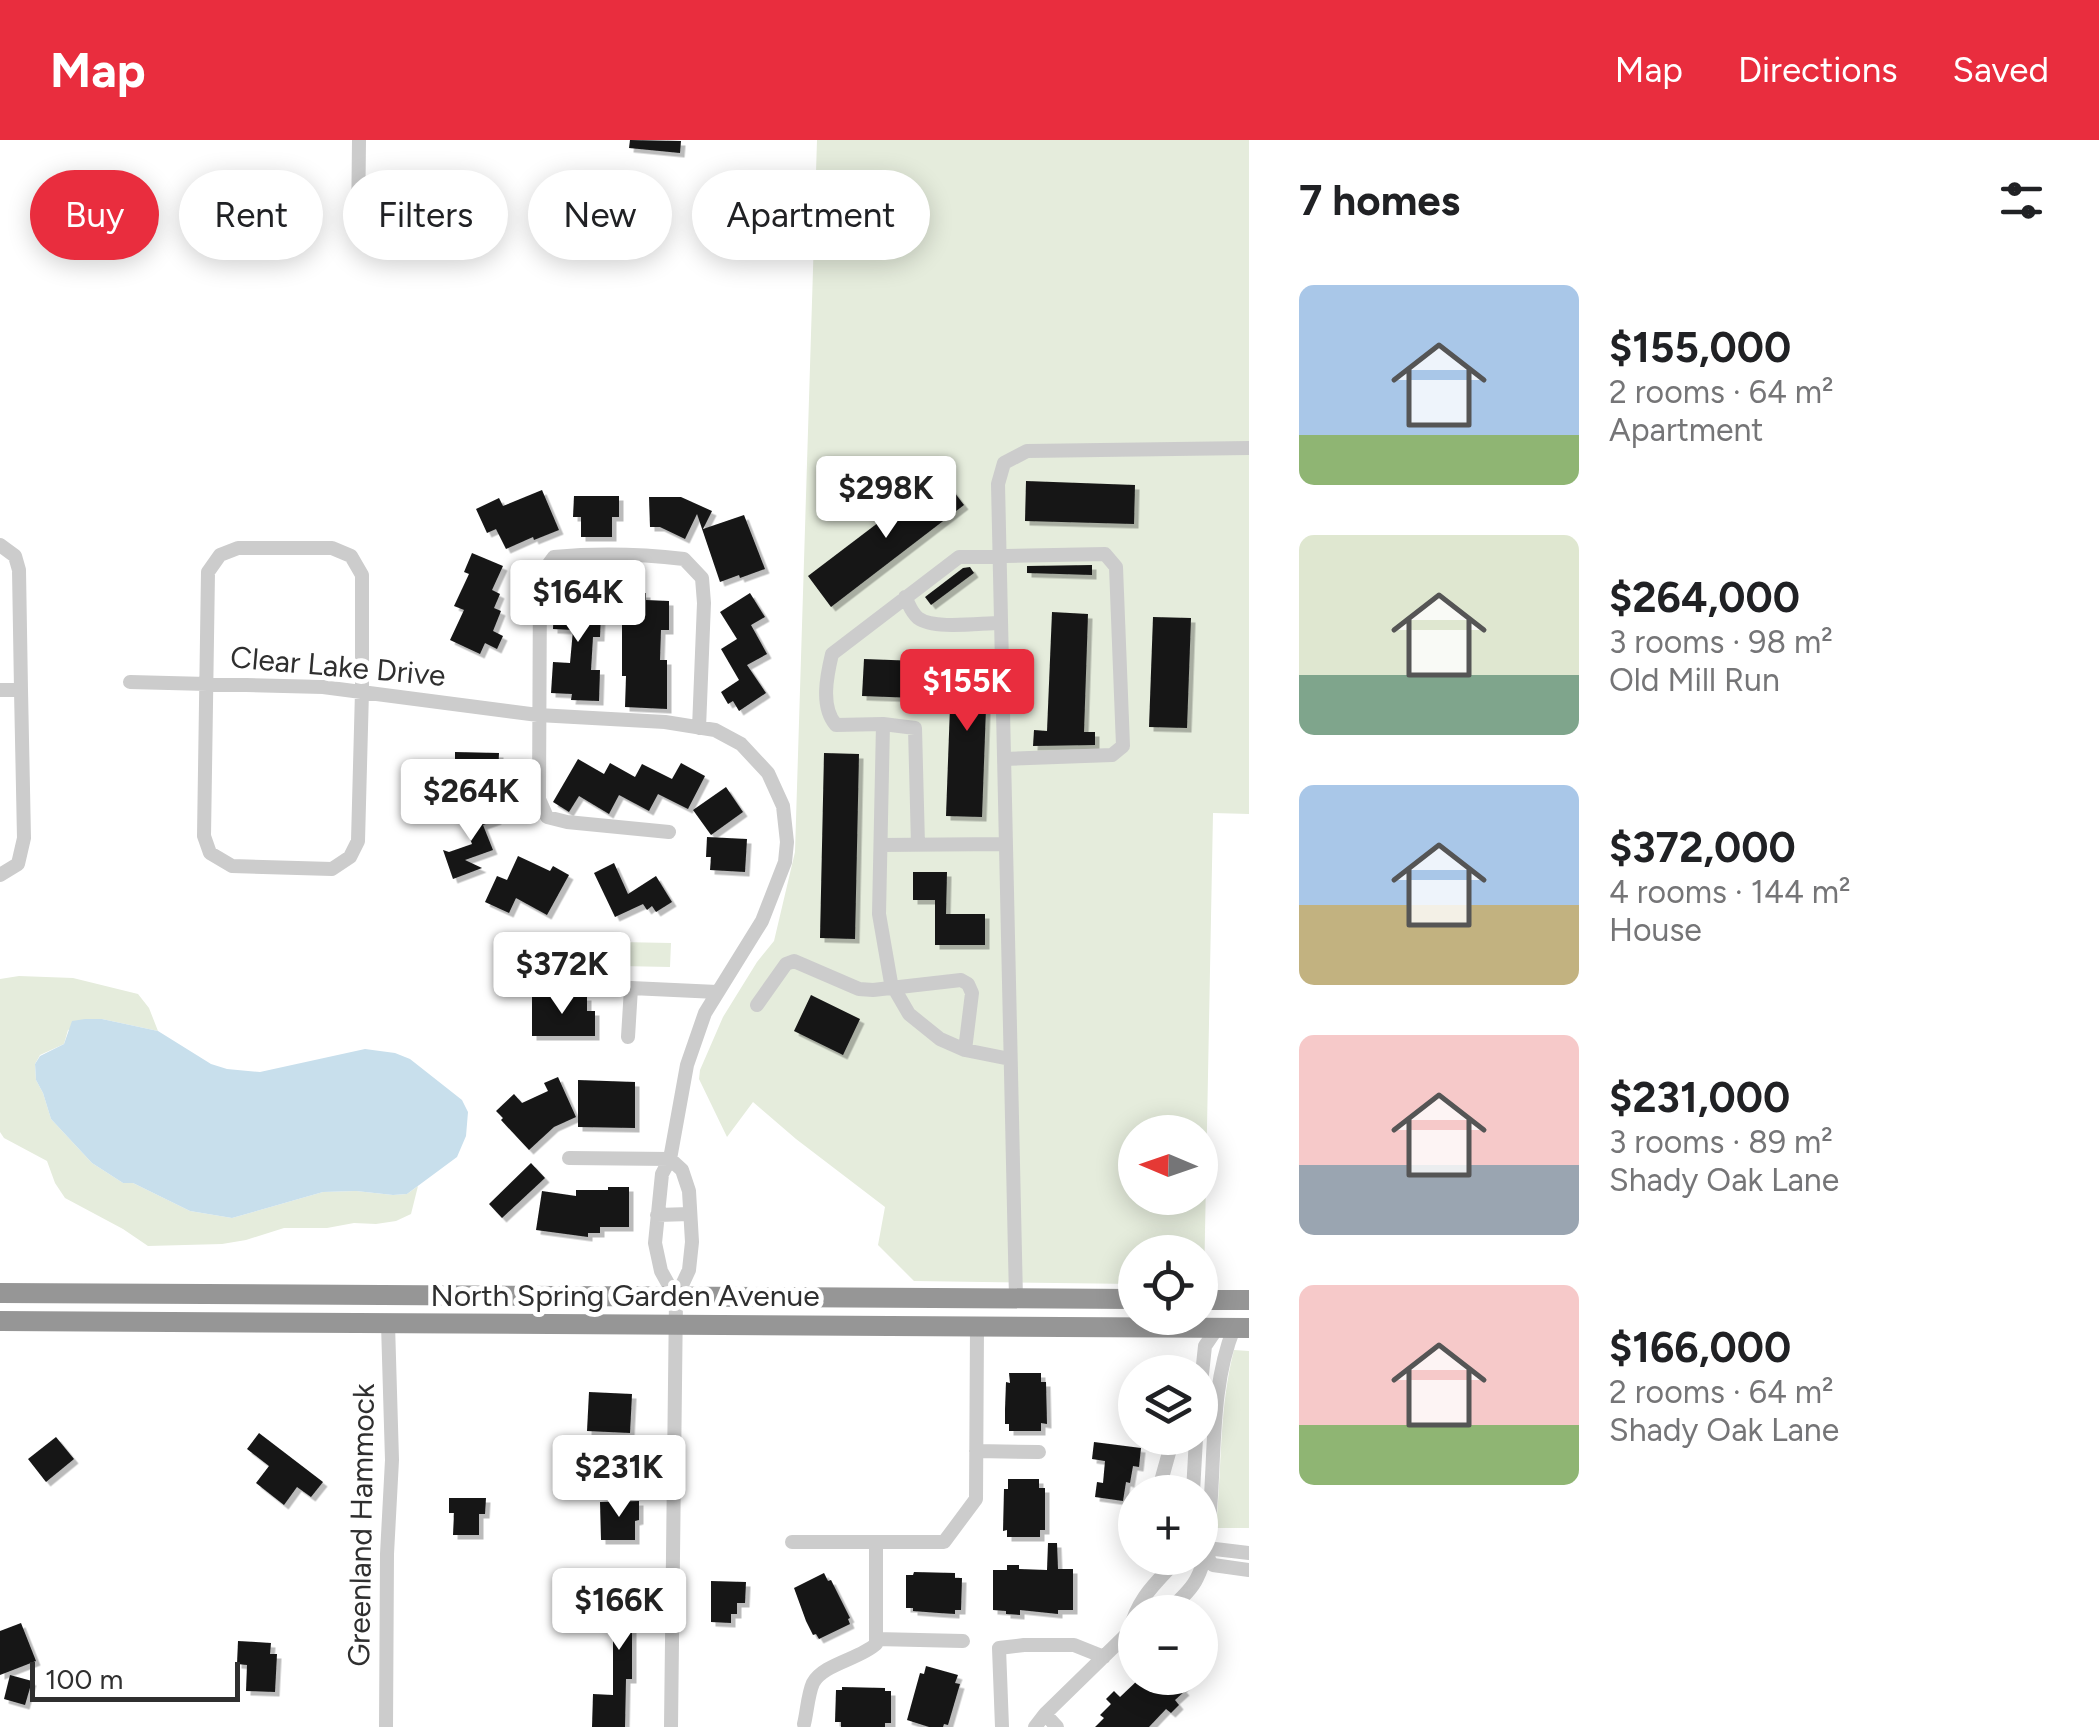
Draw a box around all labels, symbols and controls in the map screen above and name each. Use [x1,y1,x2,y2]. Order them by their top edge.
text: Map [50,41,146,99]
text: Map [1615,49,1683,91]
text: Directions [1738,49,1898,91]
text: Saved [1953,49,2049,91]
chip: Buy [30,170,159,260]
chip: Rent [179,170,323,260]
chip: Filters [343,170,508,260]
chip: New [528,170,672,260]
chip: Apartment [692,170,930,260]
icon: filters [1994,173,2049,228]
text: 7 homes [1299,175,1460,226]
text: $155,000 [1609,322,1791,373]
icon: home [1379,325,1499,445]
text: 2 rooms · 64 m² [1609,373,1833,411]
text: Apartment [1609,411,1763,449]
pin: $298K [816,456,956,541]
text: $298K [838,469,934,507]
pin: $164K [508,560,648,645]
text: $264,000 [1609,572,1800,623]
text: $164K [532,573,624,611]
icon: home [1379,575,1499,695]
text: 3 rooms · 98 m² [1609,623,1833,661]
street label: Clear Lake Drive [229,638,447,694]
pin: $155K [897,649,1037,734]
text: Old Mill Run [1609,661,1780,699]
text: $155K [922,662,1012,700]
pin: $264K [401,759,541,844]
text: $264K [423,772,519,810]
text: $372,000 [1609,822,1796,873]
icon: home [1379,825,1499,945]
text: 4 rooms · 144 m² [1609,873,1850,911]
text: House [1609,911,1702,949]
pin: $372K [492,932,632,1017]
text: $372K [515,945,609,983]
text: $231,000 [1609,1072,1790,1123]
icon: home [1379,1075,1499,1195]
north arrow [1118,1115,1218,1215]
map controls [1118,1115,1218,1695]
text: 3 rooms · 89 m² [1609,1123,1833,1161]
text: Shady Oak Lane [1609,1161,1839,1199]
button: locate [1118,1235,1218,1335]
street label: North Spring Garden Avenue [430,1277,820,1314]
text: $166,000 [1609,1322,1791,1373]
icon: home [1379,1325,1499,1445]
button: layers [1118,1355,1218,1455]
text: 2 rooms · 64 m² [1609,1373,1833,1411]
street label: Greenland Hammock [340,1383,382,1667]
text: Shady Oak Lane [1609,1411,1839,1449]
pin: $231K [549,1435,689,1520]
text: $231K [575,1448,663,1486]
button: + [1118,1475,1218,1575]
pin: $166K [549,1568,689,1653]
text: $166K [574,1581,664,1619]
button: − [1118,1595,1218,1695]
scale bar [30,1657,240,1702]
text: 100 m [45,1662,123,1696]

